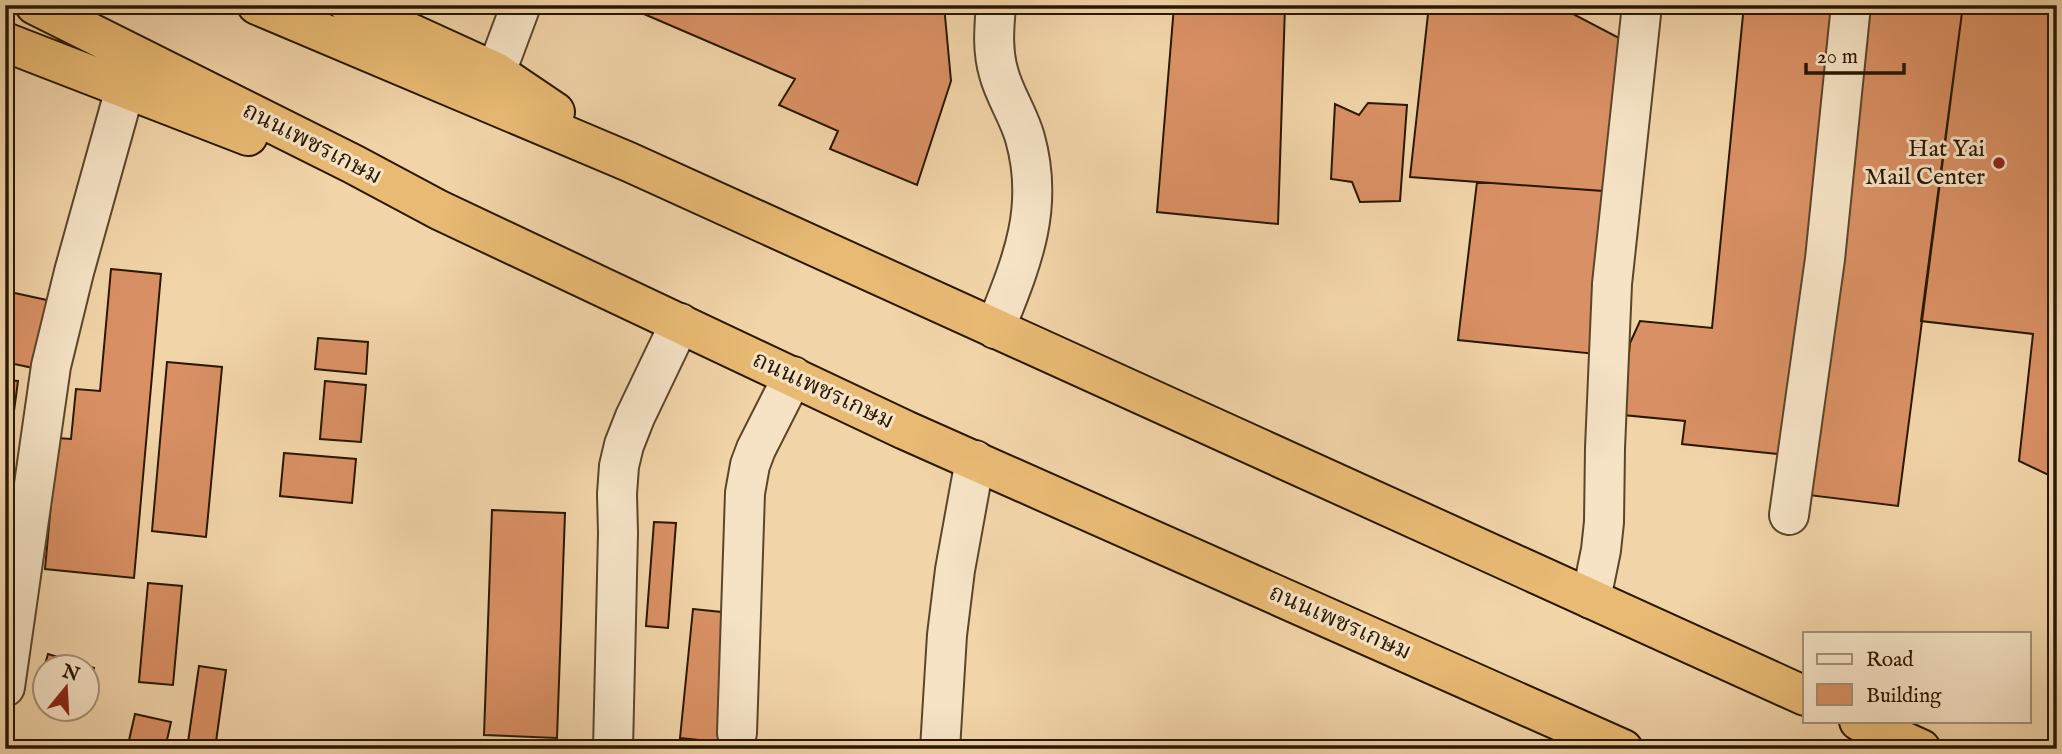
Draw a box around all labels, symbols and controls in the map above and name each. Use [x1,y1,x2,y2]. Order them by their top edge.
scale bar [1806,32,1904,76]
text: 20 m [1817,44,1858,71]
street label: ถนนเพชรเกษม [237,96,387,192]
place label: Hat Yai Mail Center [1865,134,1985,193]
marker: Hat Yai Mail Center [1991,155,2007,171]
street label: ถนนเพชรเกษม [747,345,899,437]
street label: ถนนเพชรเกษม [1264,578,1416,668]
legend [1803,632,2030,722]
text: Road [1866,647,1914,674]
north arrow [32,652,102,722]
text: N [58,659,83,688]
text: Building [1866,683,1942,710]

